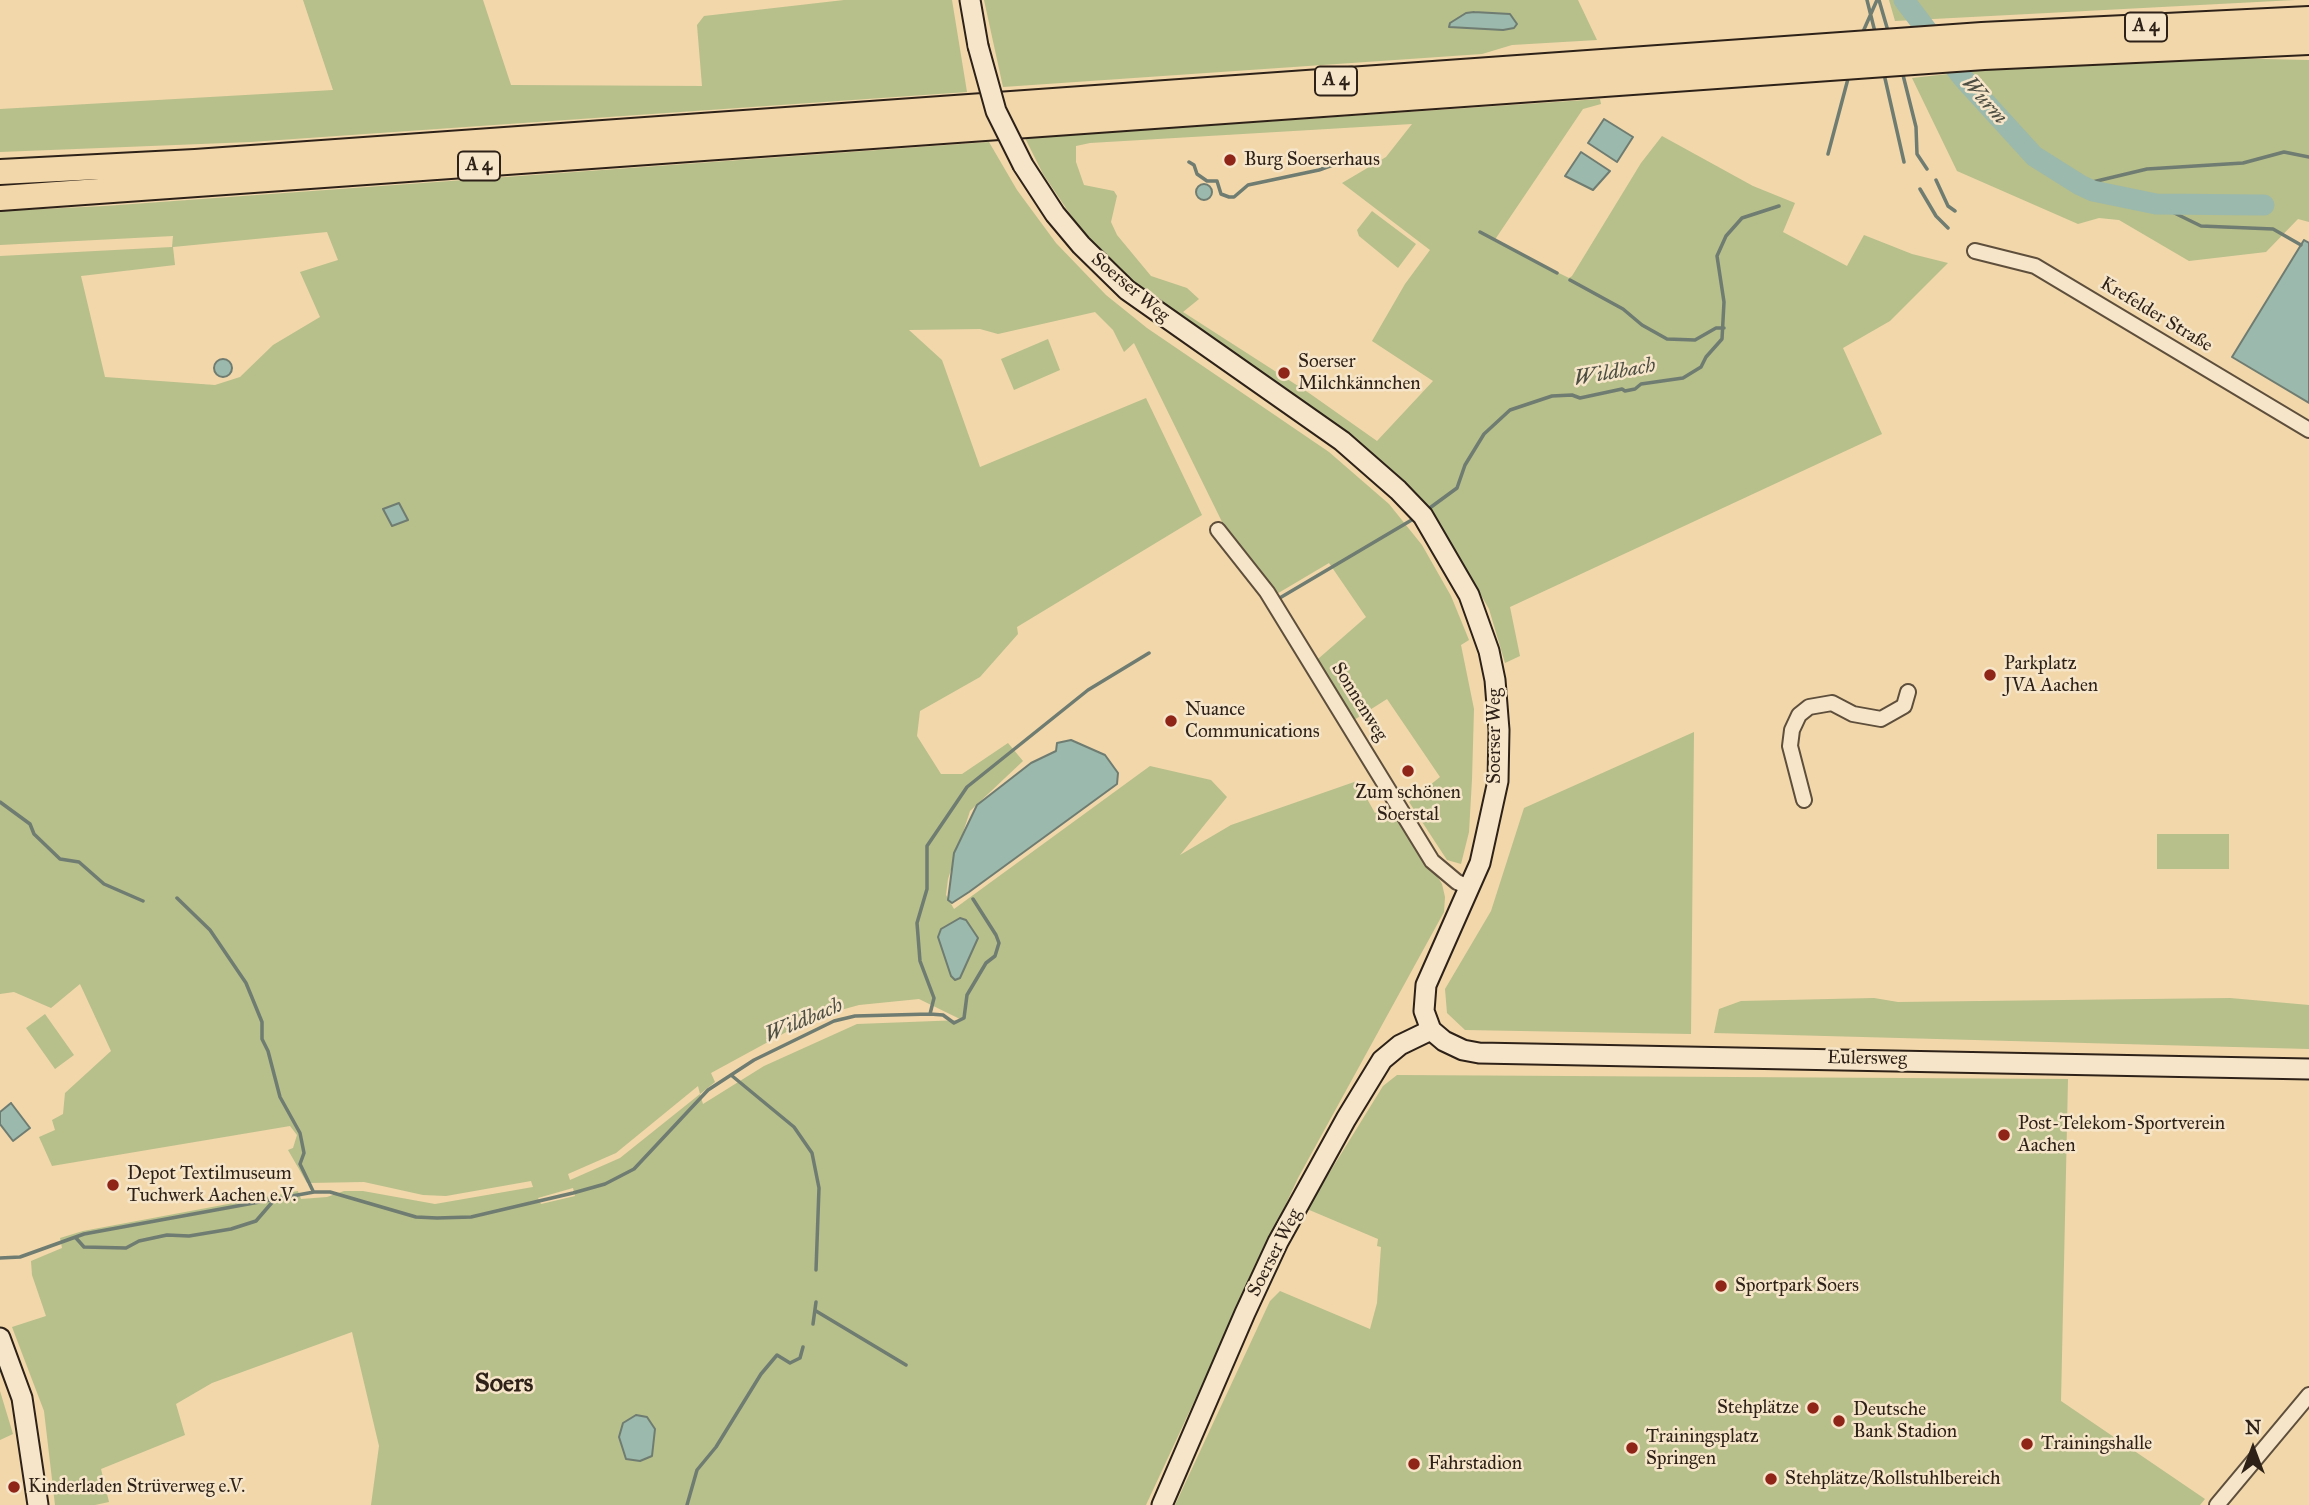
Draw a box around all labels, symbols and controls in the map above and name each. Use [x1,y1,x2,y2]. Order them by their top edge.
road number: A 4 [2125,12,2167,42]
road number: A 4 [1315,66,1357,96]
water label: Wurm [1956,72,2012,130]
place label: Burg Soerserhaus [1244,149,1380,171]
road number: A 4 [458,152,500,181]
marker: Burg Soerserhaus [1222,152,1238,168]
street label: Soerser Weg [1086,248,1174,328]
street label: Krefelder Straße [2096,273,2216,357]
place label: Soerser Milchkännchen [1298,351,1421,395]
water label: Wildbach [1572,353,1658,393]
marker: Soerser Milchkännchen [1276,365,1292,381]
place label: Parkplatz JVA Aachen [2004,653,2098,697]
street label: Sonnenweg [1326,659,1392,745]
marker: Parkplatz JVA Aachen [1982,667,1998,683]
street label: Soerser Weg [1484,688,1506,784]
place label: Nuance Communications [1185,699,1320,743]
marker: Nuance Communications [1163,713,1179,729]
marker: Zum schönen Soerstal [1400,763,1416,779]
place label: Zum schönen Soerstal [1355,782,1461,826]
water label: Wildbach [761,993,847,1049]
street label: Eulersweg [1827,1047,1907,1071]
place label: Post-Telekom-Sportverein Aachen [2018,1113,2225,1157]
marker: Post-Telekom-Sportverein Aachen [1996,1127,2012,1143]
place label: Depot Textilmuseum Tuchwerk Aachen e.V. [127,1163,297,1207]
marker: Depot Textilmuseum Tuchwerk Aachen e.V. [105,1177,121,1193]
street label: Soerser Weg [1243,1205,1307,1301]
place label: Sportpark Soers [1735,1275,1859,1297]
marker: Sportpark Soers [1713,1278,1729,1294]
district label: Soers [475,1369,533,1401]
place label: Stehplätze [1717,1397,1799,1419]
place label: Deutsche Bank Stadion [1853,1399,1957,1443]
marker: Stehplätze [1805,1400,1821,1416]
marker: Deutsche Bank Stadion [1831,1413,1847,1429]
north arrow [2218,1414,2288,1484]
text: N [2245,1416,2261,1439]
place label: Trainingsplatz Springen [1646,1426,1759,1470]
place label: Trainingshalle [2041,1433,2152,1455]
marker: Trainingshalle [2019,1436,2035,1452]
marker: Trainingsplatz Springen [1624,1440,1640,1456]
place label: Fahrstadion [1428,1453,1522,1475]
marker: Fahrstadion [1406,1456,1422,1472]
place label: Stehplätze/Rollstuhlbereich [1785,1468,2001,1490]
marker: Stehplätze/Rollstuhlbereich [1763,1471,1779,1487]
place label: Kinderladen Strüverweg e.V. [28,1476,245,1498]
marker: Kinderladen Strüverweg e.V. [6,1479,22,1495]

